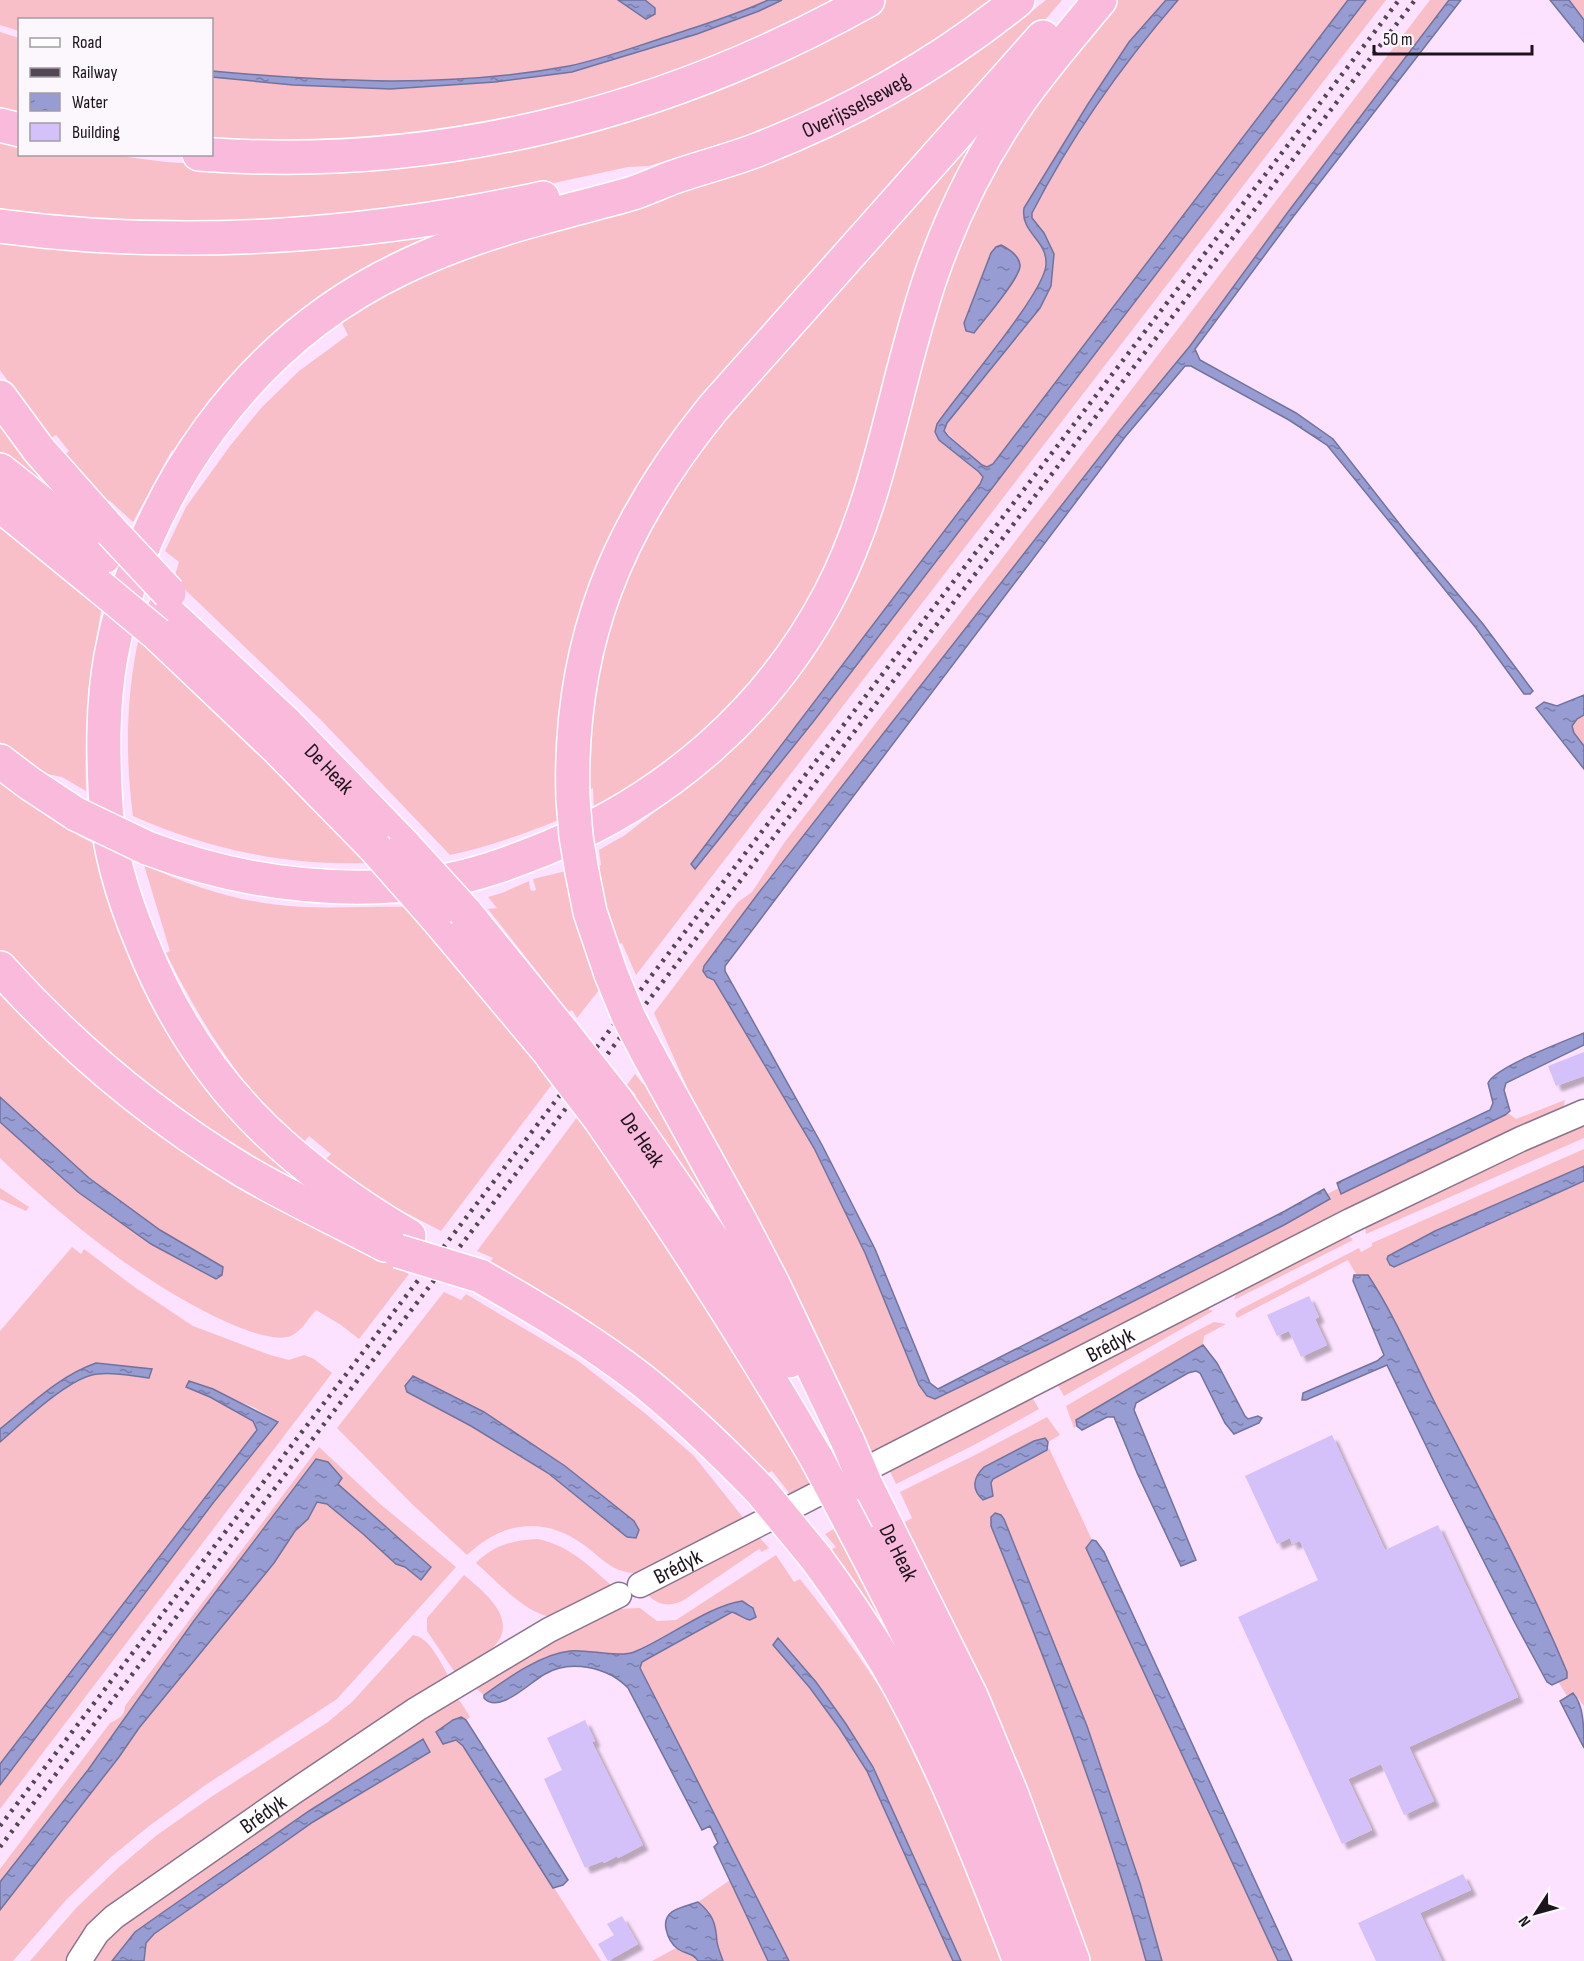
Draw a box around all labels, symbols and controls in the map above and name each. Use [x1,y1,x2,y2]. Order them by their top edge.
legend [18,18,213,156]
scale bar [1374,18,1532,56]
text: 50 m [1383,29,1413,50]
text: Road [72,32,102,53]
text: Railway [72,62,117,83]
street label: Overijsselseweg [798,67,915,145]
text: Water [72,92,108,113]
text: Building [72,122,120,143]
street label: De Heak [298,738,360,801]
street label: De Heak [614,1108,671,1173]
street label: Brédyk [1082,1322,1140,1369]
street label: De Heak [873,1520,924,1586]
street label: Brédyk [649,1543,707,1591]
street label: Brédyk [235,1789,293,1840]
north arrow [1506,1883,1566,1943]
text: N [1515,1912,1535,1930]

